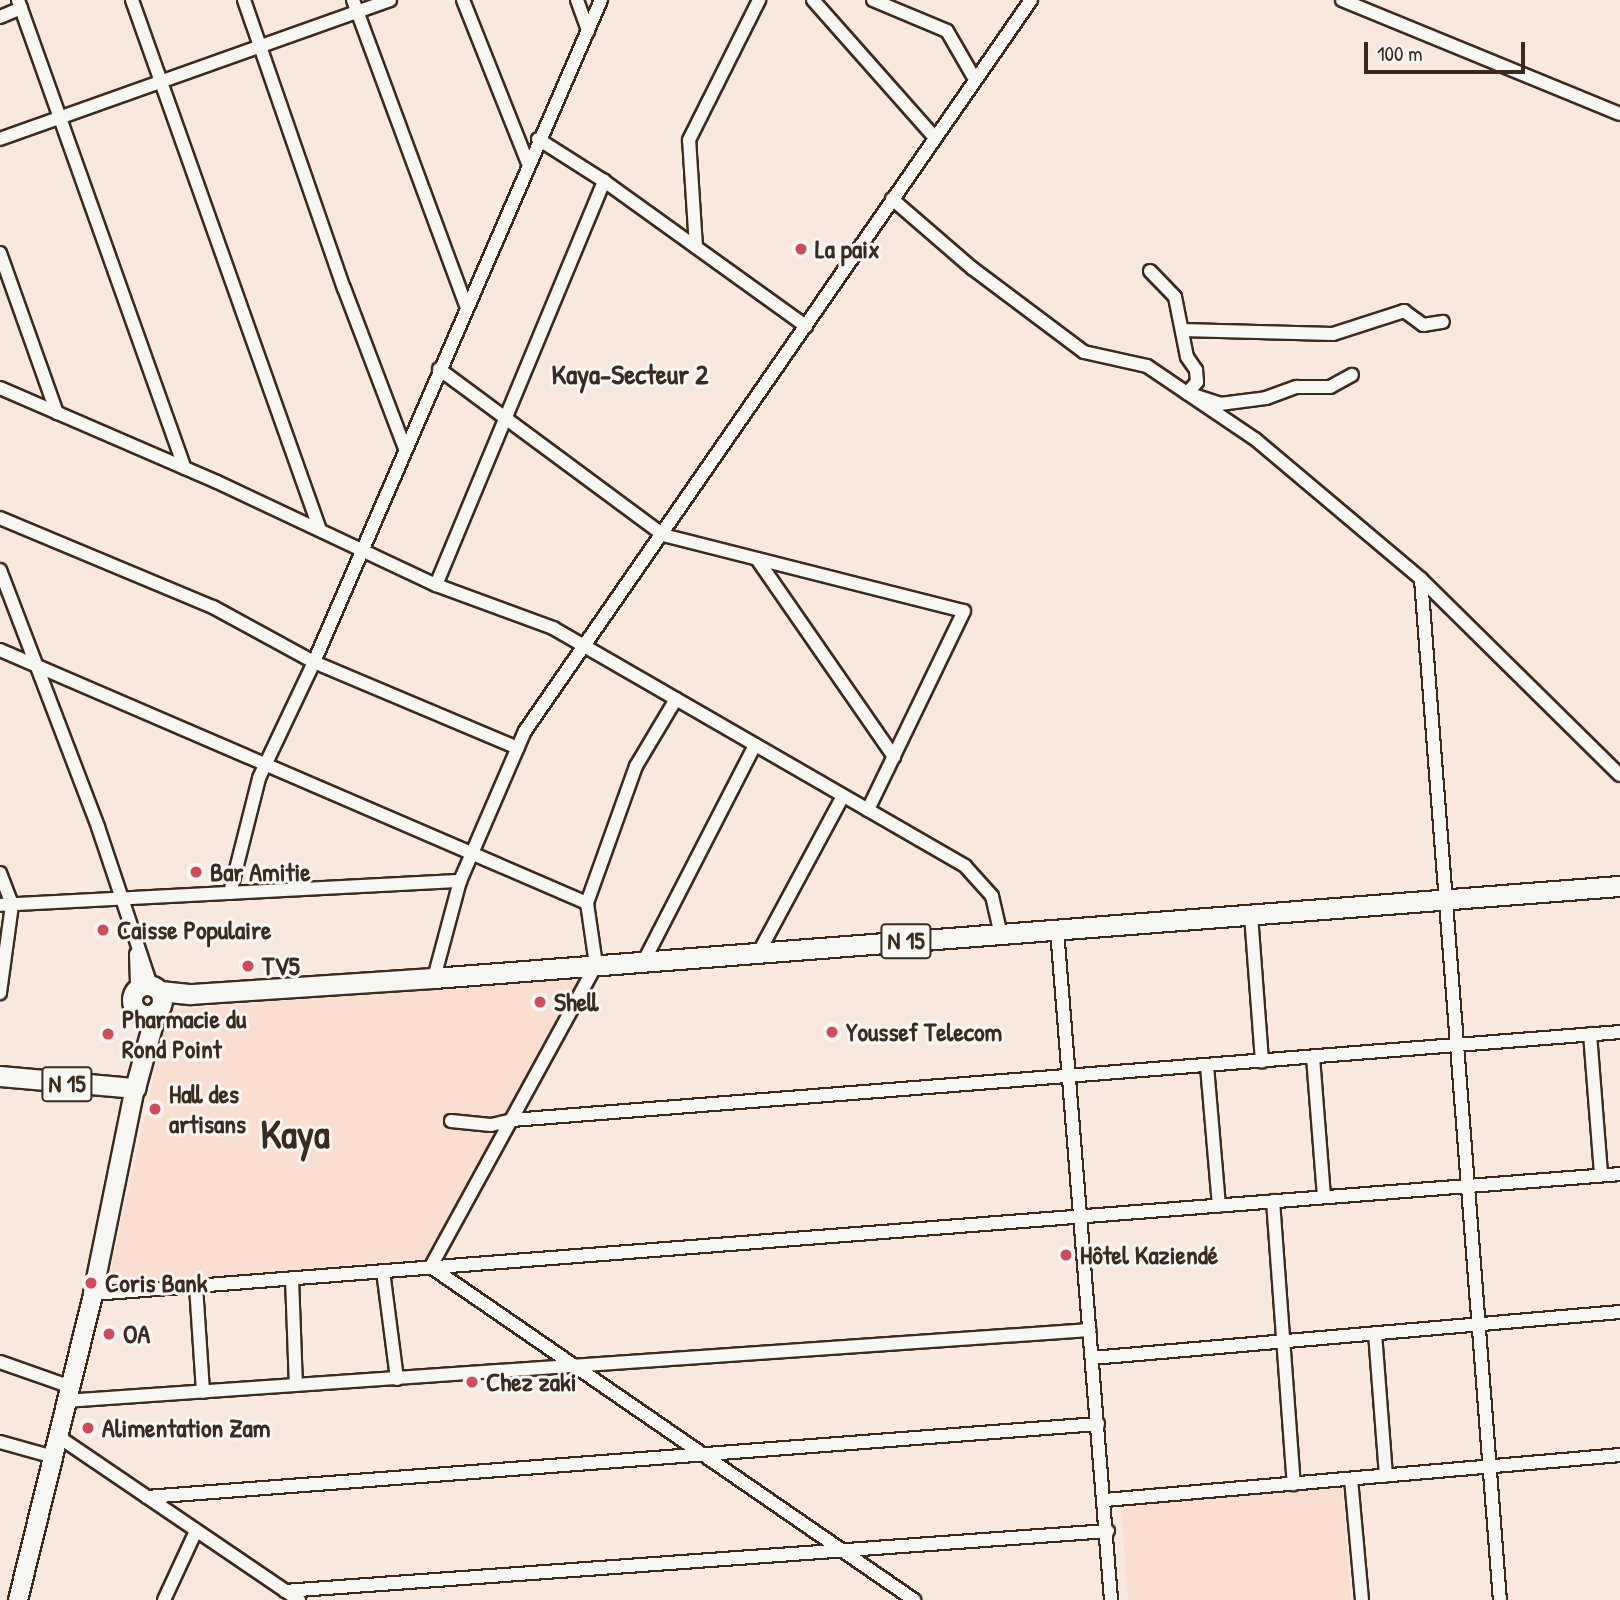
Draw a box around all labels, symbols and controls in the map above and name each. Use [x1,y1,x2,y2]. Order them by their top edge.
scale bar [1368,28,1529,72]
text: 100 m [1377,39,1423,68]
place label: La paix [815,233,880,265]
marker: La paix [793,241,809,257]
district label: Kaya-Secteur 2 [552,357,708,391]
place label: Bar Amitie [210,856,311,888]
marker: Bar Amitie [188,864,204,880]
place label: Caisse Populaire [117,914,271,946]
road number: N 15 [880,920,932,961]
marker: Caisse Populaire [95,922,111,938]
place label: TV5 [262,950,300,982]
marker: TV5 [240,958,256,974]
place label: Shell [554,986,598,1018]
marker: Shell [532,994,548,1010]
place label: Pharmacie du Rond Point [122,1003,246,1064]
place label: Youssef Telecom [846,1016,1002,1048]
marker: Youssef Telecom [824,1024,840,1040]
marker: Pharmacie du Rond Point [100,1026,116,1042]
road number: N 15 [41,1064,93,1104]
place label: Hall des artisans [169,1078,246,1140]
marker: Hall des artisans [147,1101,163,1117]
district label: Kaya [260,1109,330,1157]
place label: Hôtel Kaziendé [1080,1239,1218,1271]
marker: Hôtel Kaziendé [1058,1247,1074,1263]
place label: Coris Bank [105,1267,207,1299]
marker: Coris Bank [83,1275,99,1291]
place label: OA [123,1318,150,1350]
marker: OA [101,1326,117,1342]
place label: Chez zaki [486,1366,577,1398]
marker: Chez zaki [464,1374,480,1390]
place label: Alimentation Zam [102,1412,270,1444]
marker: Alimentation Zam [80,1420,96,1436]

